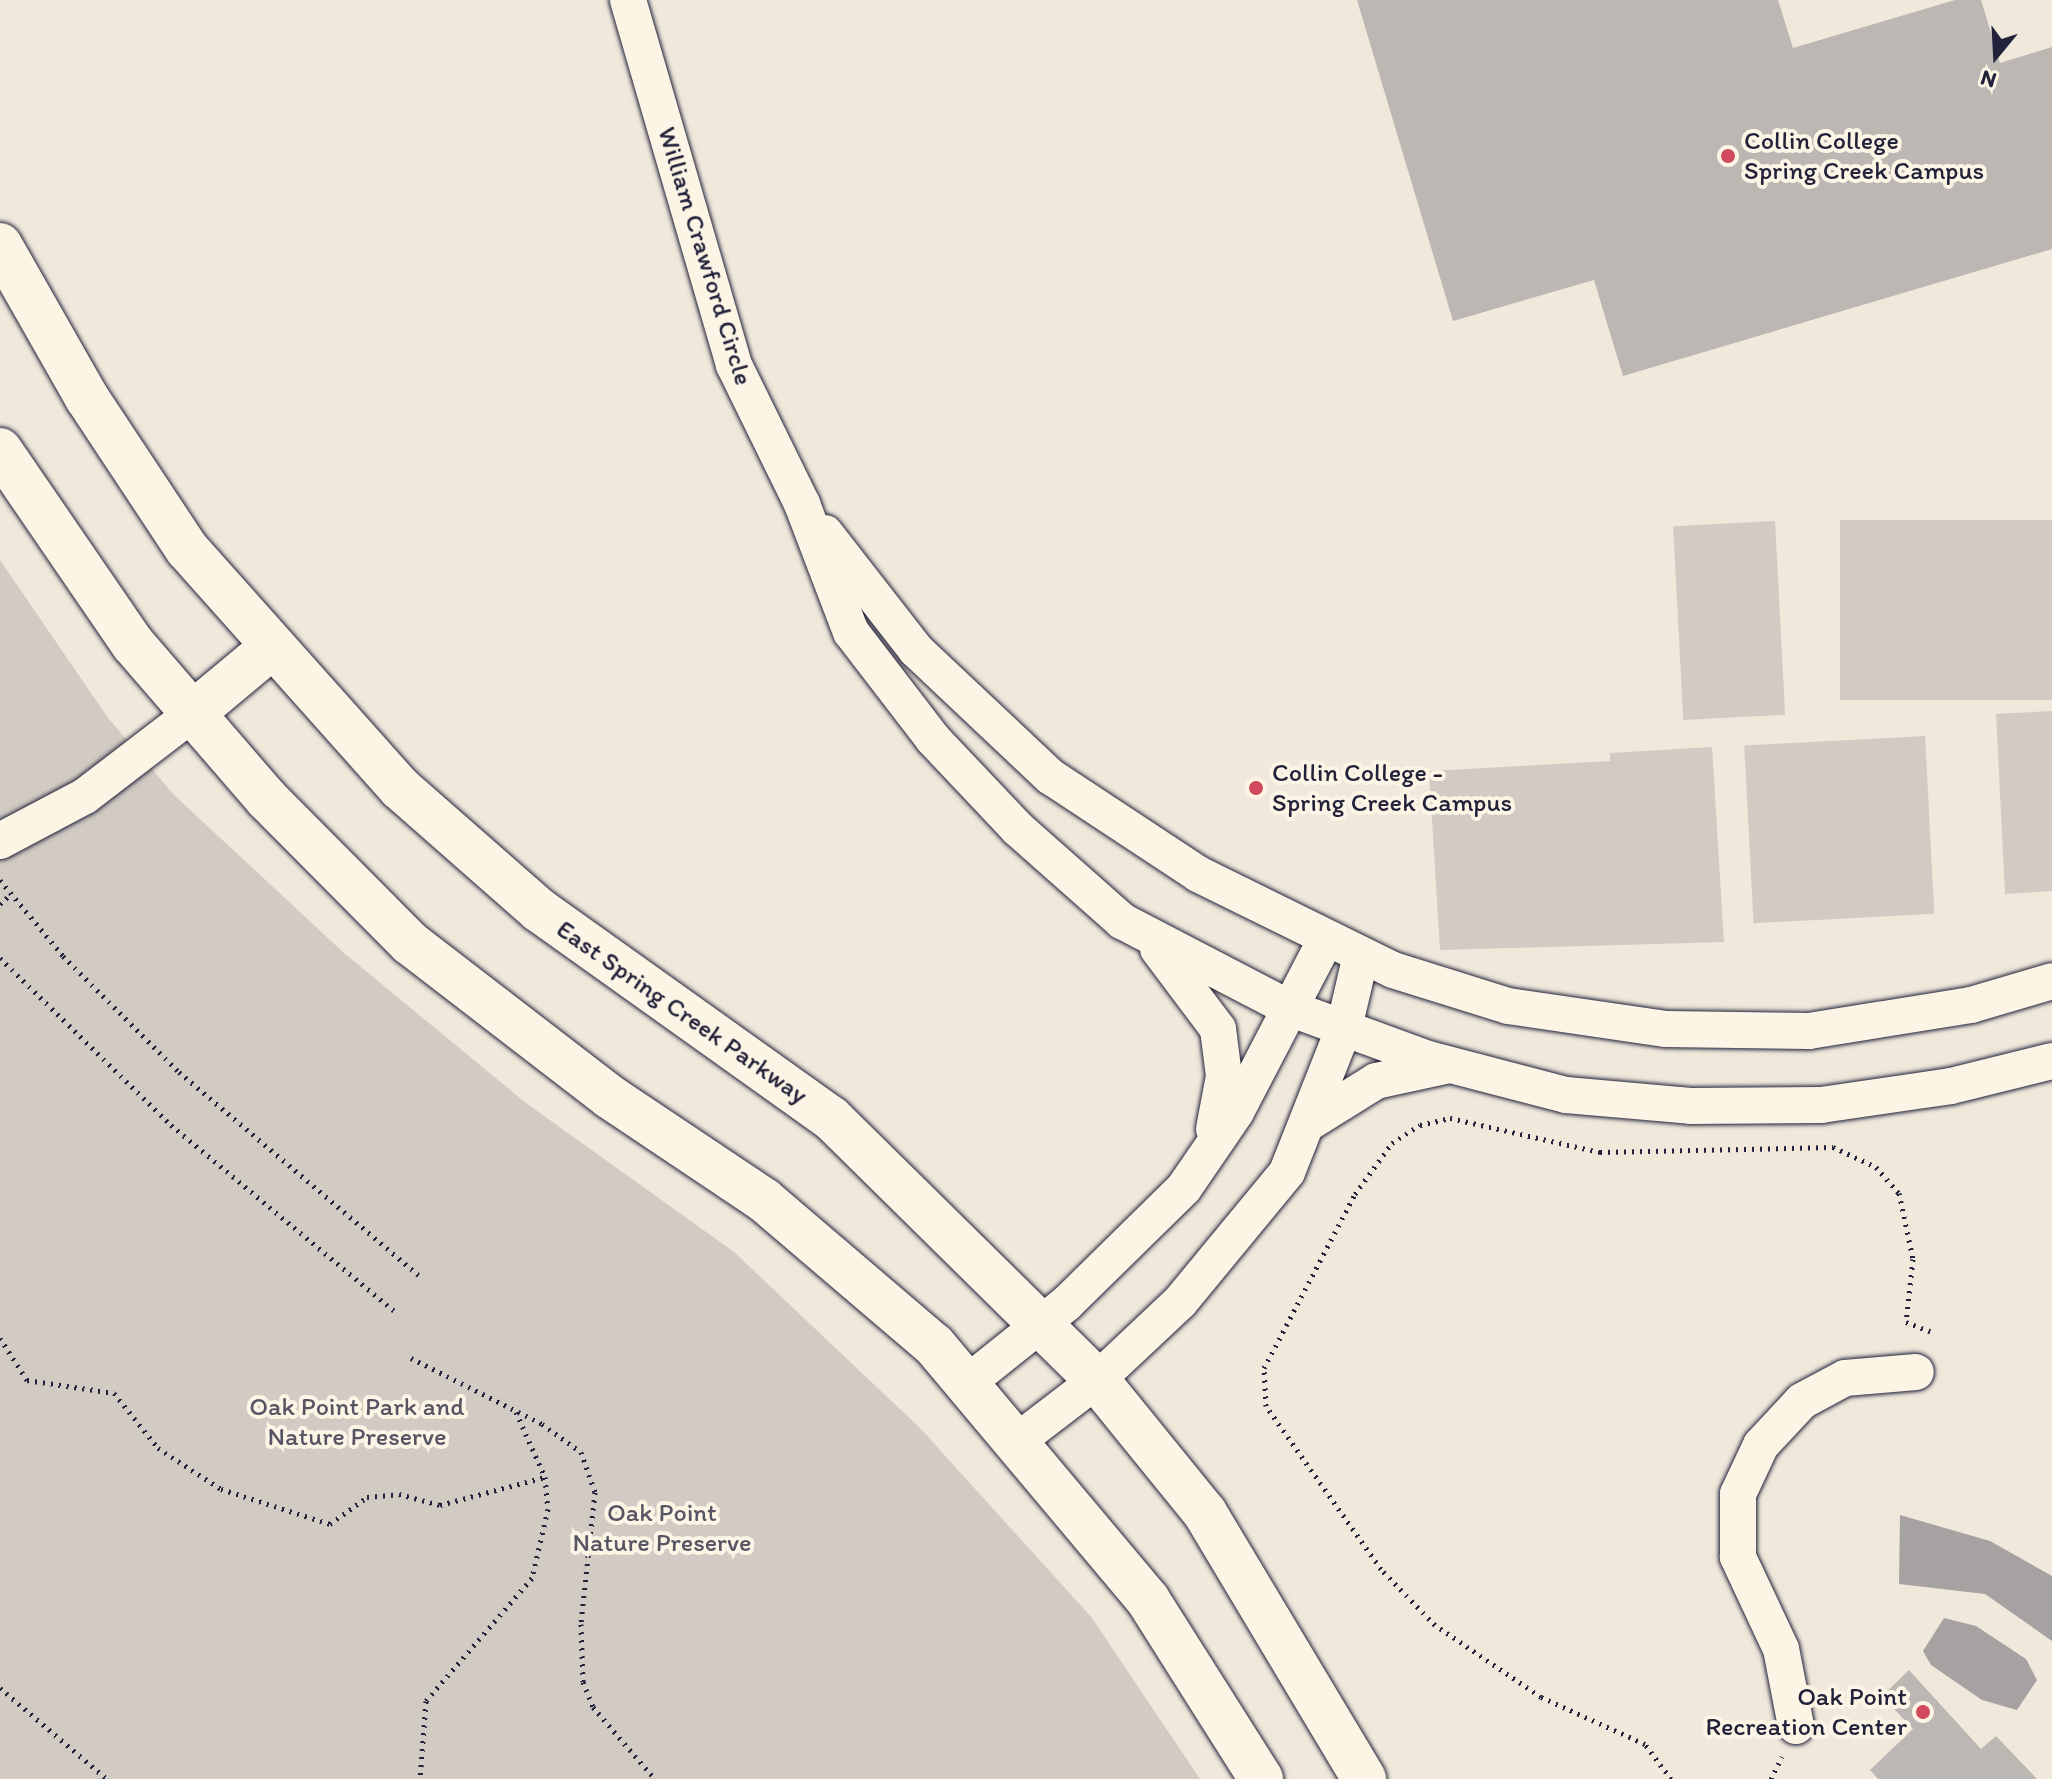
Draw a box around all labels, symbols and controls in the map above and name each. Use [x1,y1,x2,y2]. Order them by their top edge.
north arrow [1956,16,2036,96]
text: N [1977,64,2000,94]
street label: William Crawford Circle [651,123,759,389]
place label: Collin College Spring Creek Campus [1744,125,1984,186]
marker: Collin College Spring Creek Campus [1719,147,1737,165]
place label: Collin College - Spring Creek Campus [1272,757,1512,818]
marker: Collin College - Spring Creek Campus [1247,779,1265,797]
street label: East Spring Creek Parkway [551,914,813,1110]
park label: Oak Point Park and Nature Preserve [250,1391,464,1452]
park label: Oak Point Nature Preserve [572,1497,752,1558]
place label: Oak Point Recreation Center [1705,1681,1907,1742]
marker: Oak Point Recreation Center [1914,1703,1932,1721]

